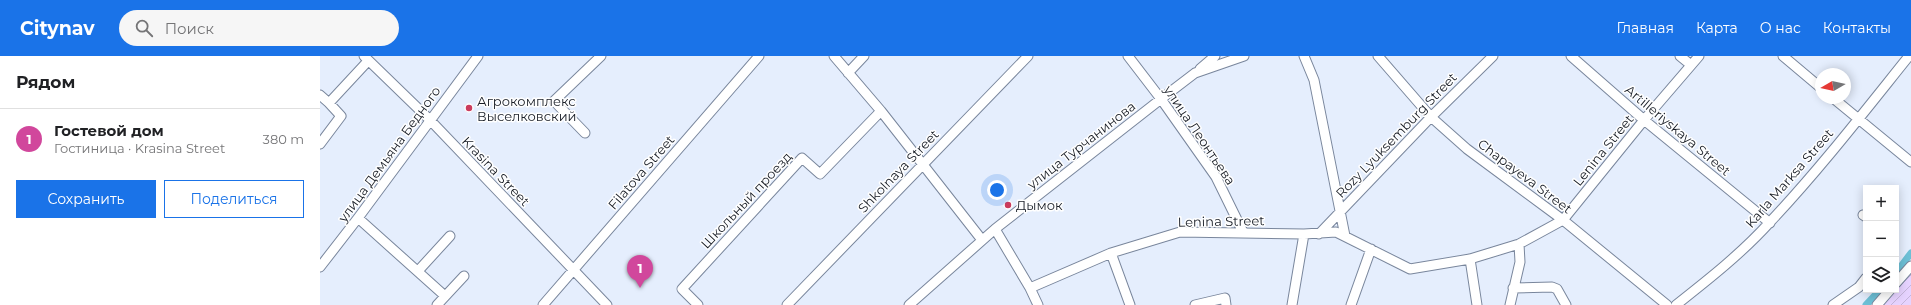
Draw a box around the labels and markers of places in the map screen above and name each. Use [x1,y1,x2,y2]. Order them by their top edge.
place label: Агрокомплекс Выселковский [477,93,577,124]
marker: Агрокомплекс Выселковский [464,103,474,113]
place label: Дымок [1016,197,1063,213]
marker: Дымок [1003,200,1013,210]
pin: 1 [627,255,653,288]

